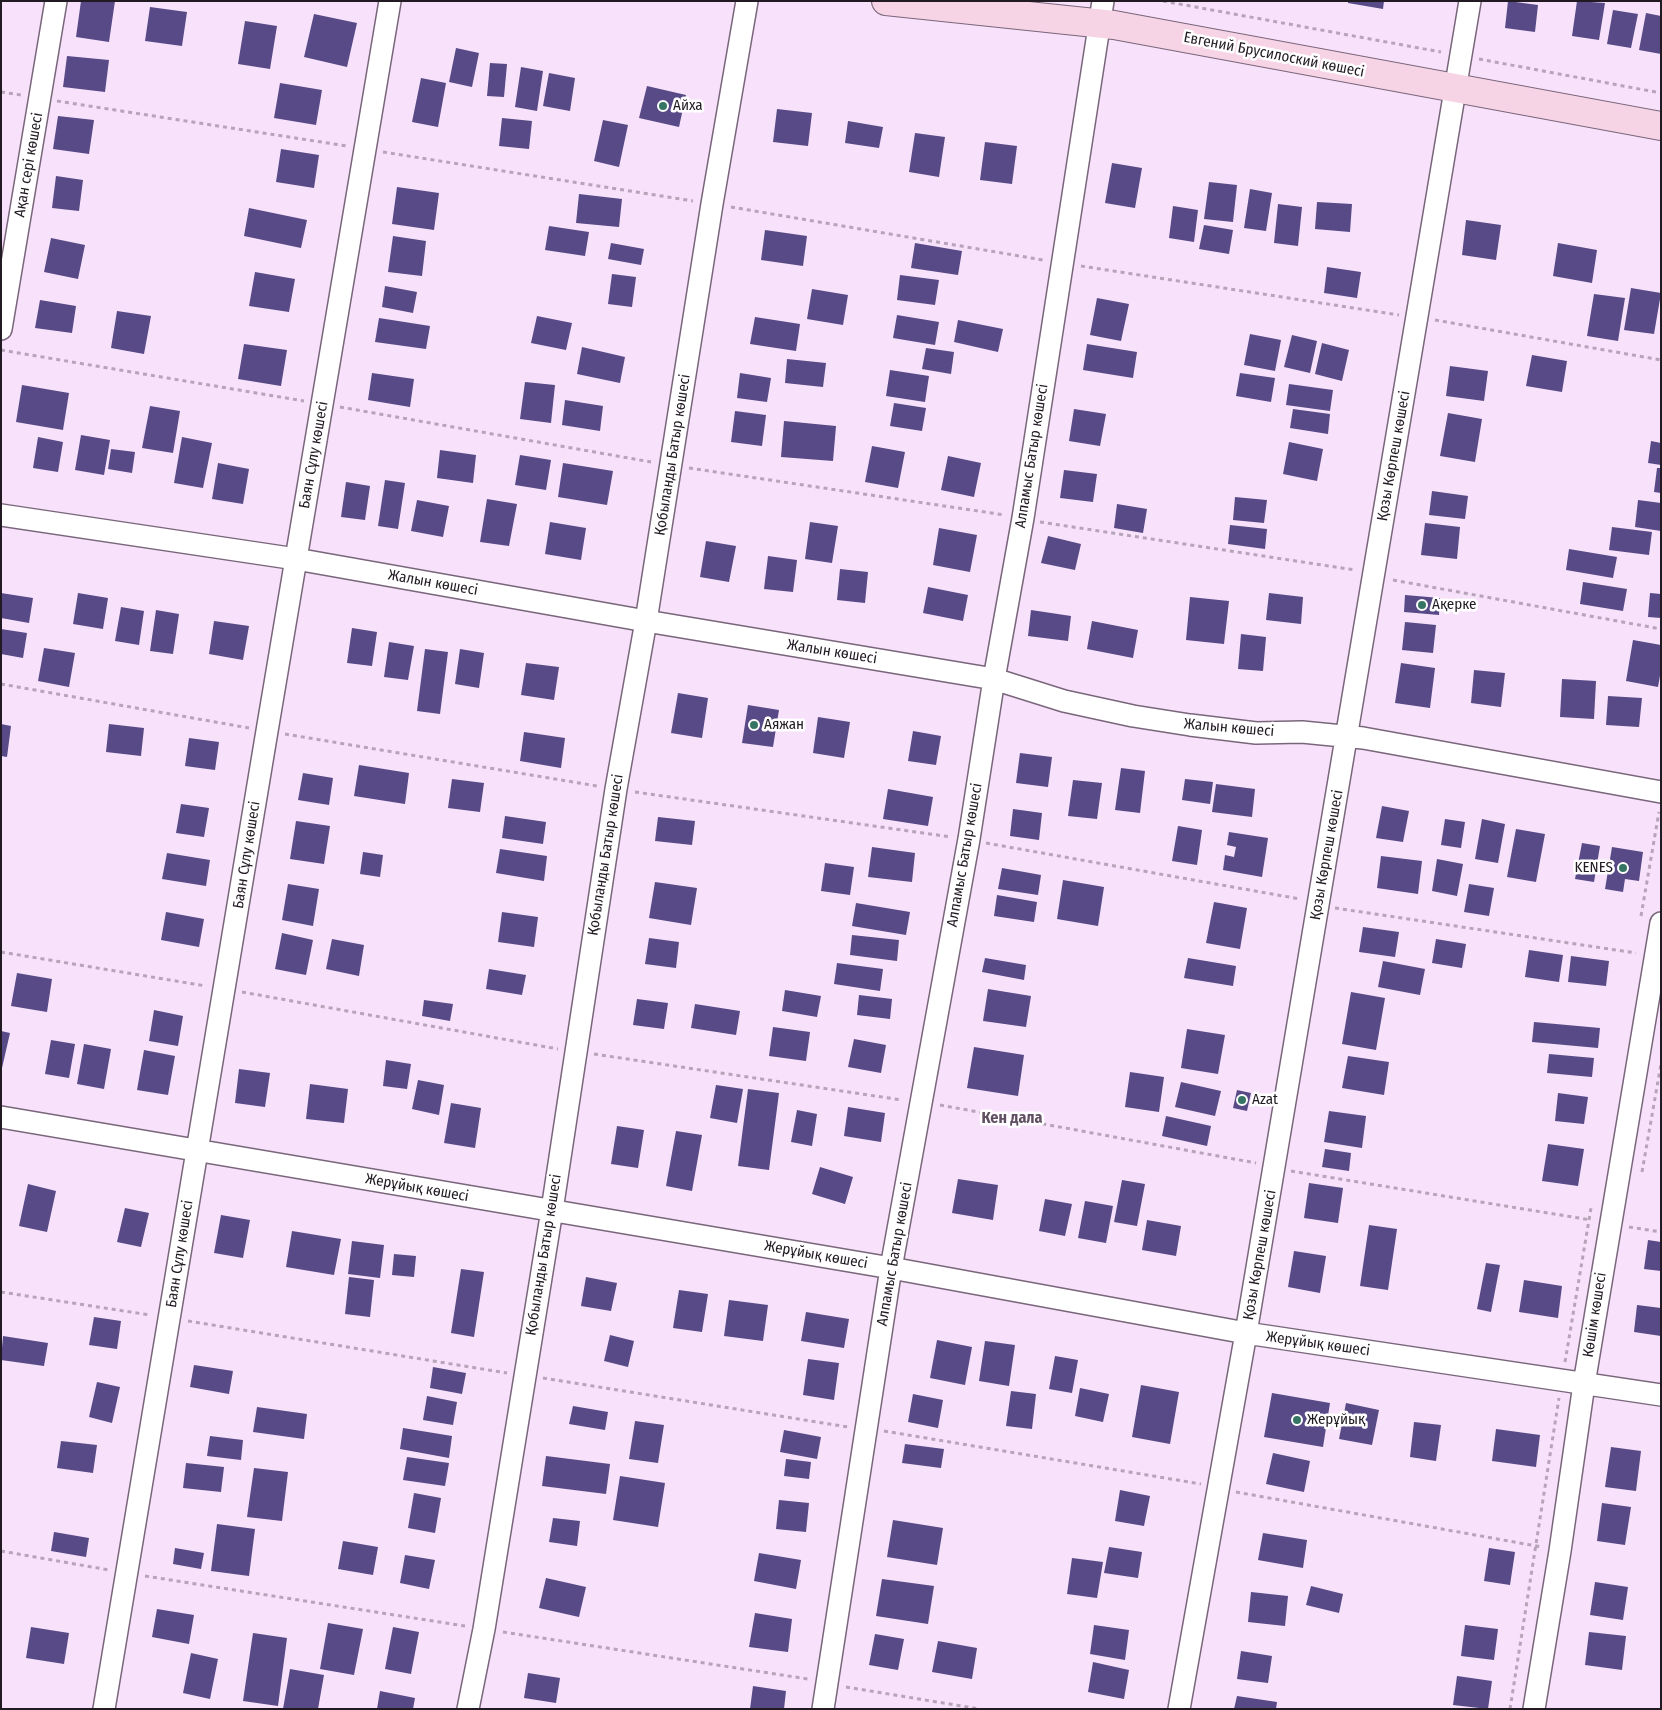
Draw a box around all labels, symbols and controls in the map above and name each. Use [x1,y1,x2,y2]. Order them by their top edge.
street label: Евгений Брусилоский көшесі [1182,29,1366,81]
place label: Айха [673,97,703,115]
marker: Айха [657,100,669,112]
street label: Ақан сері көшесі [11,111,47,219]
street label: Қобыланды Батыр көшесі [651,373,695,537]
street label: Алпамыс Батыр көшесі [1012,383,1052,529]
street label: Қозы Көрпеш көшесі [1374,389,1414,523]
street label: Баян Сұлу көшесі [296,400,332,510]
street label: Жалын көшесі [387,566,479,600]
place label: Ақерке [1432,596,1477,614]
marker: Ақерке [1416,599,1428,611]
street label: Жалын көшесі [786,636,878,668]
street label: Жалын көшесі [1183,715,1275,741]
place label: Аяжан [764,716,804,734]
marker: Аяжан [748,719,760,731]
street label: Қобыланды Батыр көшесі [584,773,628,937]
street label: Алпамыс Батыр көшесі [943,782,987,928]
street label: Қозы Көрпеш көшесі [1307,788,1347,922]
street label: Баян Сұлу көшесі [230,800,264,910]
place label: KENES [1575,859,1613,877]
marker: KENES [1617,862,1629,874]
place label: Azat [1252,1091,1278,1109]
marker: Azat [1236,1094,1248,1106]
district label: Кен дала [981,1109,1043,1129]
street label: Жерұйық көшесі [364,1170,470,1206]
street label: Қобыланды Батыр көшесі [522,1173,566,1337]
street label: Алпамыс Батыр көшесі [873,1181,917,1327]
street label: Қозы Көрпеш көшесі [1240,1188,1280,1322]
street label: Баян Сұлу көшесі [163,1199,197,1309]
street label: Жерұйық көшесі [763,1237,869,1273]
street label: Көшім көшесі [1579,1271,1611,1359]
street label: Жерұйық көшесі [1265,1328,1371,1360]
place label: Жерұйық [1307,1411,1365,1429]
marker: Жерұйық [1291,1414,1303,1426]

